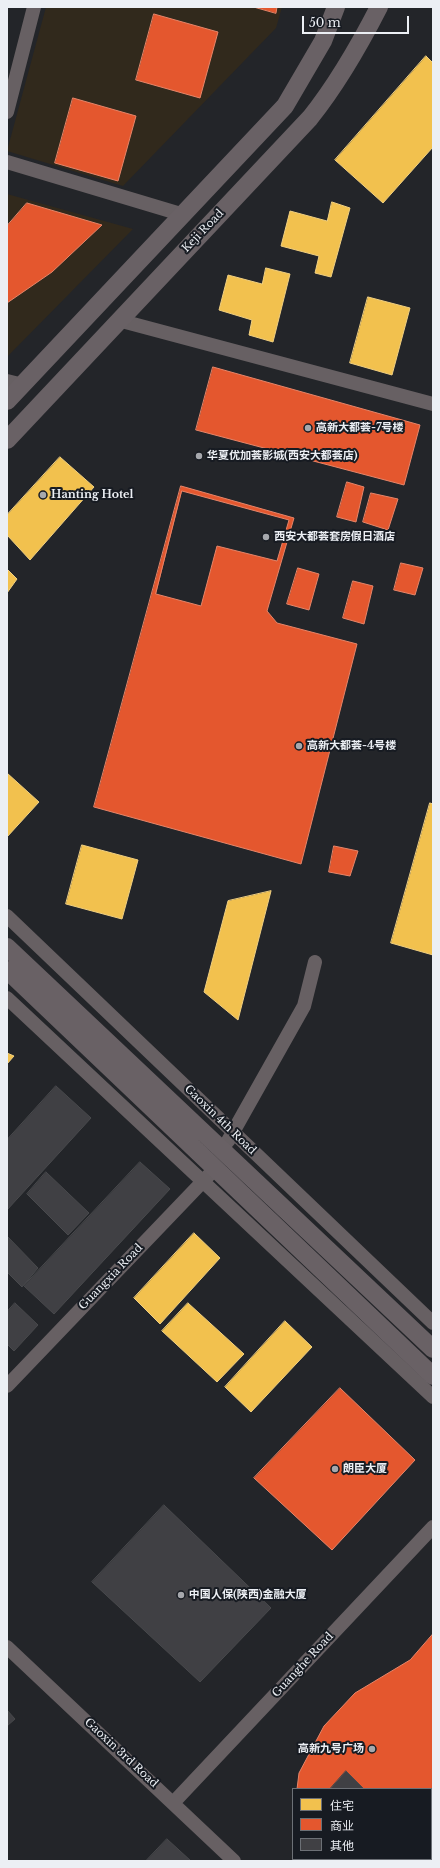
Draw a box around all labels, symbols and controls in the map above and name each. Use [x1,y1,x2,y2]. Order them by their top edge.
scale bar [304,8,411,34]
text: 50 m [309,15,341,30]
street label: Keji Road [179,207,227,255]
place label: 高新大都荟-7号楼 [316,421,404,435]
marker: 高新大都荟-7号楼 [303,423,313,433]
place label: 华夏优加荟影城(西安大都荟店) [207,449,358,463]
marker: 华夏优加荟影城(西安大都荟店) [194,451,204,461]
place label: Hanting Hotel [51,488,133,502]
marker: Hanting Hotel [38,490,48,500]
place label: 西安大都荟套房假日酒店 [274,530,395,544]
marker: 西安大都荟套房假日酒店 [261,532,271,542]
place label: 高新大都荟-4号楼 [307,739,396,753]
marker: 高新大都荟-4号楼 [294,741,304,751]
street label: Gaoxin 4th Road [181,1082,259,1158]
street label: Guangxia Road [76,1241,146,1313]
place label: 朗臣大厦 [343,1462,387,1476]
marker: 朗臣大厦 [330,1464,340,1474]
place label: 中国人保(陕西)金融大厦 [189,1588,307,1602]
marker: 中国人保(陕西)金融大厦 [176,1590,186,1600]
street label: Guanghe Road [270,1630,336,1700]
street label: Gaoxin 3rd Road [82,1716,160,1790]
place label: 高新九号广场 [298,1742,364,1756]
marker: 高新九号广场 [367,1744,377,1754]
legend [292,1788,432,1860]
text: 住宅 [330,1798,354,1813]
text: 商业 [330,1818,354,1833]
text: 其他 [330,1838,354,1853]

